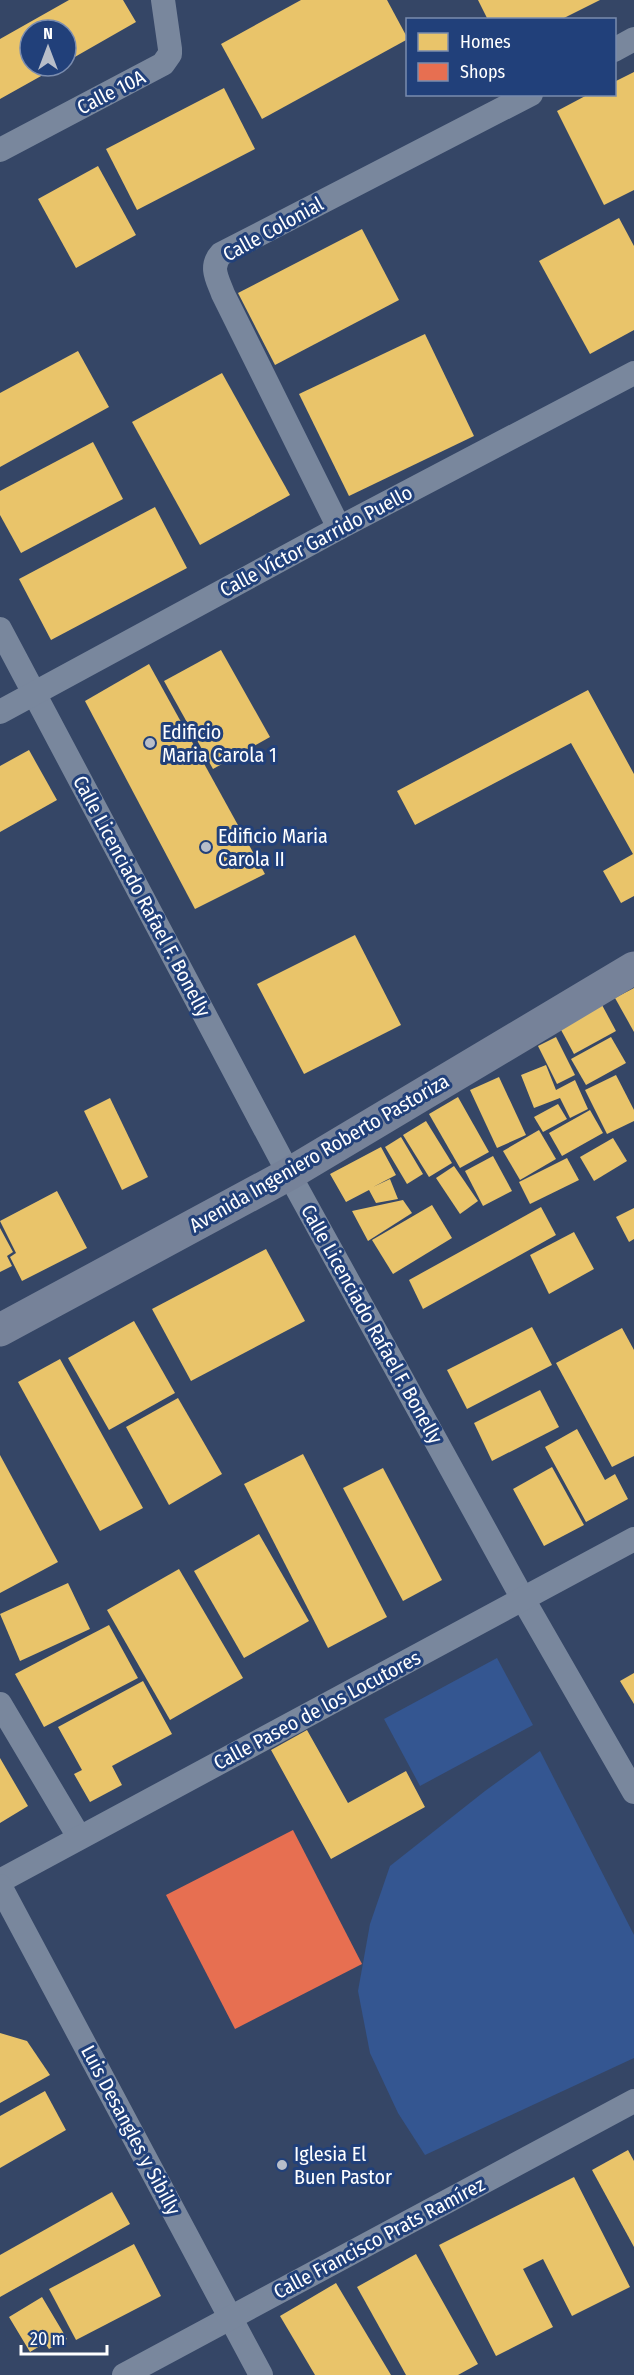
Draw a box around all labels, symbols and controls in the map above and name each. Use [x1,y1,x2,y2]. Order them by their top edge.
north arrow [18,18,78,78]
legend [406,18,616,96]
text: N [43,24,53,43]
text: Homes [460,31,511,53]
text: Shops [460,61,505,83]
street label: Calle 10A [73,64,150,119]
street label: Calle Colonial [219,192,327,266]
street label: Calle Víctor Garrido Puello [216,480,416,602]
place label: Edificio Maria Carola 1 [162,720,277,767]
marker: Edificio Maria Carola 1 [143,736,157,750]
street label: Calle Licenciado Rafael F. Bonelly [68,771,216,1021]
place label: Edificio Maria Carola II [218,824,328,871]
marker: Edificio Maria Carola II [199,840,213,854]
street label: Avenida Ingeniero Roberto Pastoriza [185,1069,453,1237]
street label: Calle Licenciado Rafael F. Bonelly [296,1200,448,1448]
street label: Calle Paseo de los Locutores [209,1645,425,1775]
street label: Luis Desangles y Sibilly [76,2041,186,2219]
place label: Iglesia El Buen Pastor [294,2142,392,2189]
marker: Iglesia El Buen Pastor [275,2158,289,2172]
street label: Calle Francisco Prats Ramírez [269,2172,489,2304]
scale bar [21,2318,106,2356]
text: 20 m [30,2328,65,2350]

